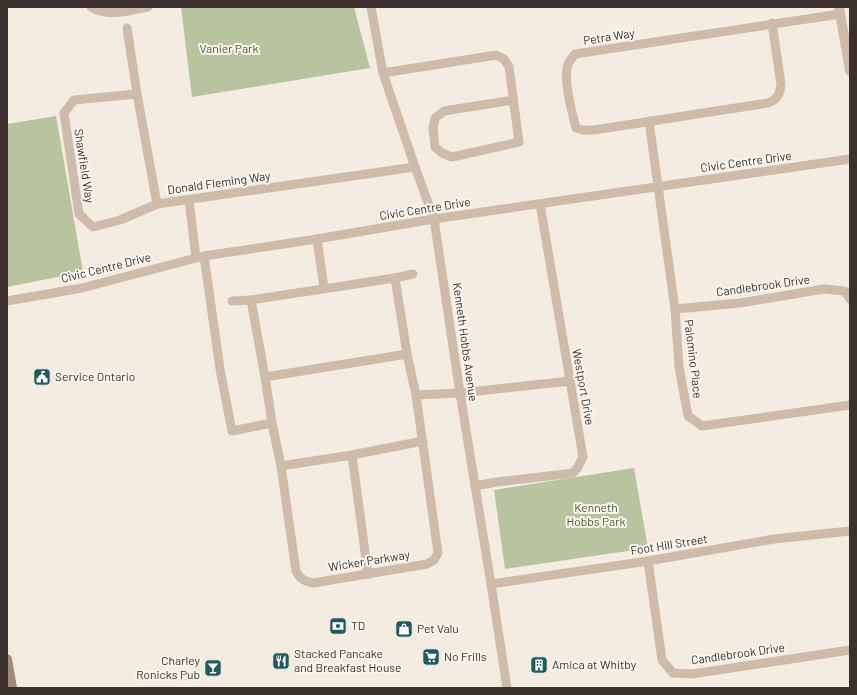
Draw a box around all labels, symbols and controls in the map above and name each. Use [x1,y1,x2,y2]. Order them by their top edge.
street label: Petra Way [582,25,636,47]
park label: Vanier Park [200,41,258,55]
street label: Shawfield Way [72,128,98,205]
street label: Civic Centre Drive [699,148,792,174]
street label: Donald Fleming Way [166,168,272,196]
street label: Civic Centre Drive [378,194,471,222]
street label: Civic Centre Drive [59,249,152,285]
street label: Candlebrook Drive [715,272,811,299]
street label: Kenneth Hobbs Avenue [451,282,481,402]
street label: Palomino Place [682,319,706,399]
street label: Westport Drive [570,347,598,426]
public building icon: Service Ontario [32,367,52,387]
place label: Service Ontario [55,369,135,383]
park label: Kenneth Hobbs Park [566,500,626,528]
street label: Foot Hill Street [629,531,708,557]
street label: Wicker Parkway [327,547,411,573]
bank icon: TD [328,616,348,636]
place label: TD [351,618,365,632]
shop icon: Pet Valu [394,619,414,639]
place label: Pet Valu [417,621,459,635]
street label: Candlebrook Drive [690,640,786,667]
place label: Stacked Pancake and Breakfast House [294,646,402,674]
supermarket icon: No Frills [421,647,441,667]
place label: No Frills [444,649,487,663]
restaurant icon: Stacked Pancake and Breakfast House [271,651,291,671]
place label: Charley Ronicks Pub [136,653,200,681]
building icon: Amica at Whitby [529,655,549,675]
place label: Amica at Whitby [552,657,637,671]
bar icon: Charley Ronicks Pub [203,658,223,678]

